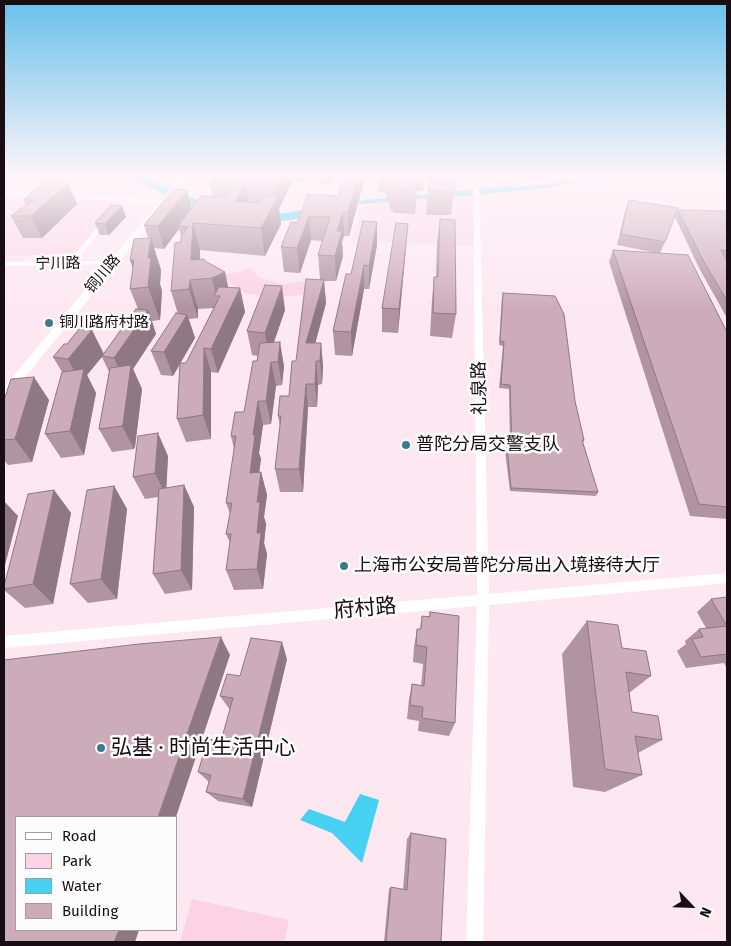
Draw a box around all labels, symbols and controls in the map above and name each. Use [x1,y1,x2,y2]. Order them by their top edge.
street label: 铜川路 [82,251,124,297]
street label: 宁川路 [35,255,81,273]
place label: 铜川路府村路 [59,314,149,332]
marker: 铜川路府村路 [43,317,55,329]
street label: 礼泉路 [469,361,491,415]
place label: 普陀分局交警支队 [416,434,560,456]
marker: 普陀分局交警支队 [400,439,412,451]
place label: 上海市公安局普陀分局出入境接待大厅 [354,555,660,577]
marker: 上海市公安局普陀分局出入境接待大厅 [338,560,350,572]
street label: 府村路 [333,594,397,624]
place label: 弘基 · 时尚生活中心 [111,735,295,761]
marker: 弘基 · 时尚生活中心 [95,742,107,754]
legend [15,816,178,931]
text: Road [62,827,97,845]
text: Park [62,852,92,870]
text: Water [62,877,101,895]
north arrow [666,881,716,931]
text: Building [62,902,118,920]
text: N [696,905,715,920]

